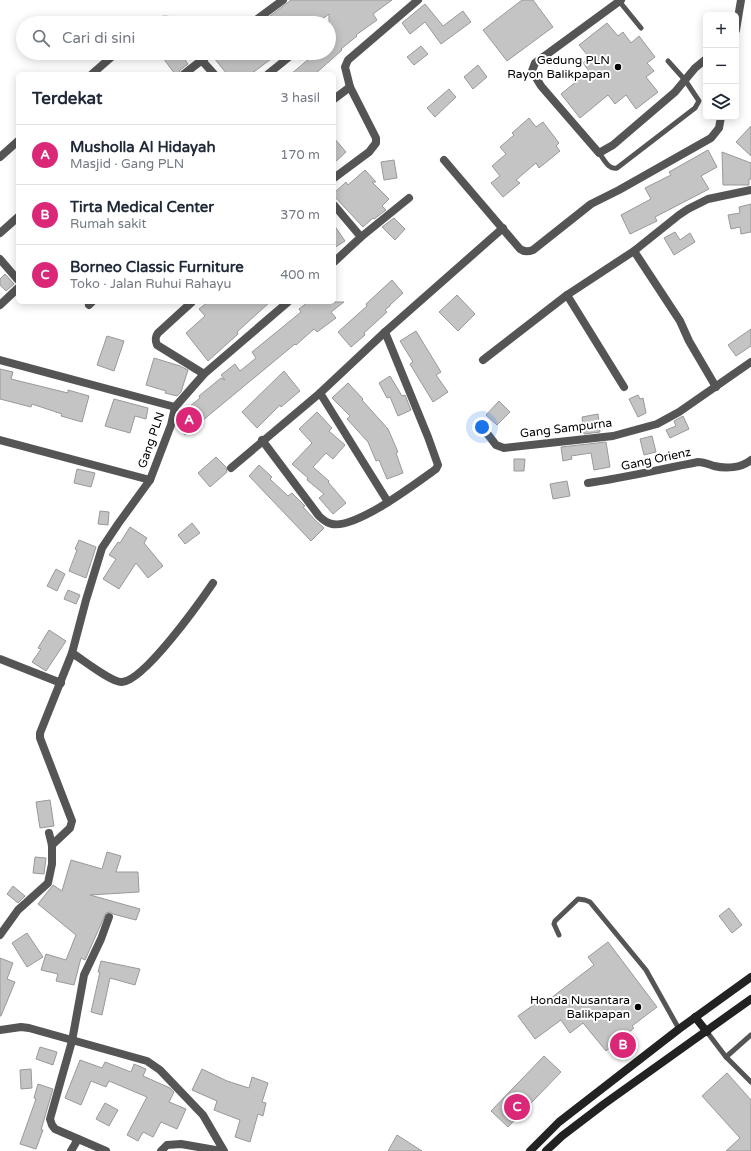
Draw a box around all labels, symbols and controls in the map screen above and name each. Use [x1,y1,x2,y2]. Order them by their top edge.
map controls [703,12,739,120]
button: + [703,12,739,48]
search box [16,16,336,60]
icon: search [30,27,52,49]
text: Cari di sini [62,29,135,47]
button: − [703,48,739,84]
place label: Gedung PLN Rayon Balikpapan [507,53,610,81]
marker: Gedung PLN Rayon Balikpapan [613,62,623,72]
button: layers [703,84,739,120]
text: Terdekat [32,88,102,109]
text: 3 hasil [281,90,320,106]
text: Musholla Al Hidayah [70,138,216,156]
text: A [40,147,50,163]
text: 170 m [280,147,320,163]
text: Masjid · Gang PLN [70,156,184,172]
text: Tirta Medical Center [70,198,214,216]
text: B [40,207,50,223]
text: 370 m [280,207,320,223]
text: Rumah sakit [70,216,147,232]
text: Borneo Classic Furniture [70,258,244,276]
text: C [40,267,50,283]
text: 400 m [280,267,320,283]
text: Toko · Jalan Ruhui Rahayu [70,276,231,292]
pin: A [176,405,202,435]
street label: Gang PLN [135,410,167,470]
street label: Gang Sampurna [519,415,613,441]
your location [472,417,492,437]
street label: Gang Orienz [620,445,692,473]
place label: Honda Nusantara Balikpapan [530,993,630,1021]
marker: Honda Nusantara Balikpapan [633,1002,643,1012]
pin: B [610,1030,636,1060]
pin: C [504,1092,530,1122]

